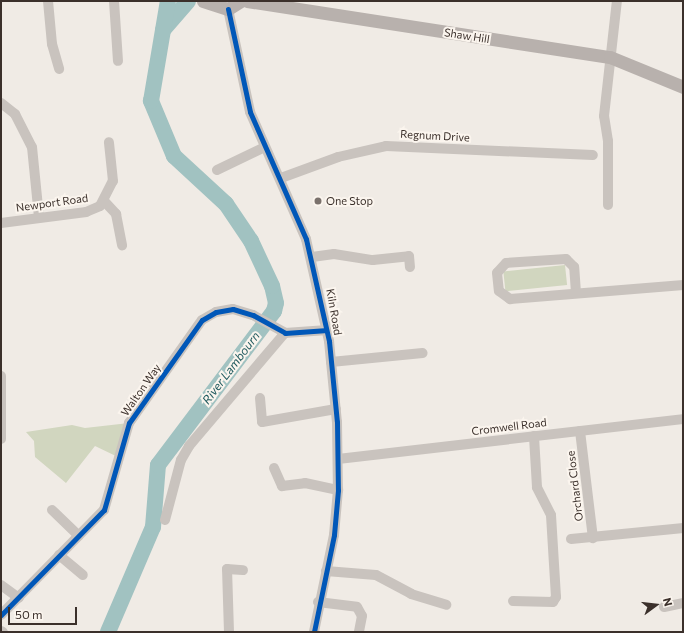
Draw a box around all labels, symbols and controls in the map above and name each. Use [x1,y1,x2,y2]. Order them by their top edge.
street label: Shaw Hill [443,26,491,46]
street label: Regnum Drive [400,128,470,144]
street label: Newport Road [15,191,89,215]
place label: One Stop [326,194,373,208]
marker: One Stop [313,196,323,206]
street label: Kiln Road [323,288,345,336]
water label: River Lambourn [199,329,263,407]
street label: Walton Way [118,361,164,419]
street label: Cromwell Road [471,416,547,438]
street label: Orchard Close [564,450,586,522]
north arrow [636,585,676,625]
text: N [661,596,675,607]
scale bar [10,599,79,625]
text: 50 m [15,607,43,621]

